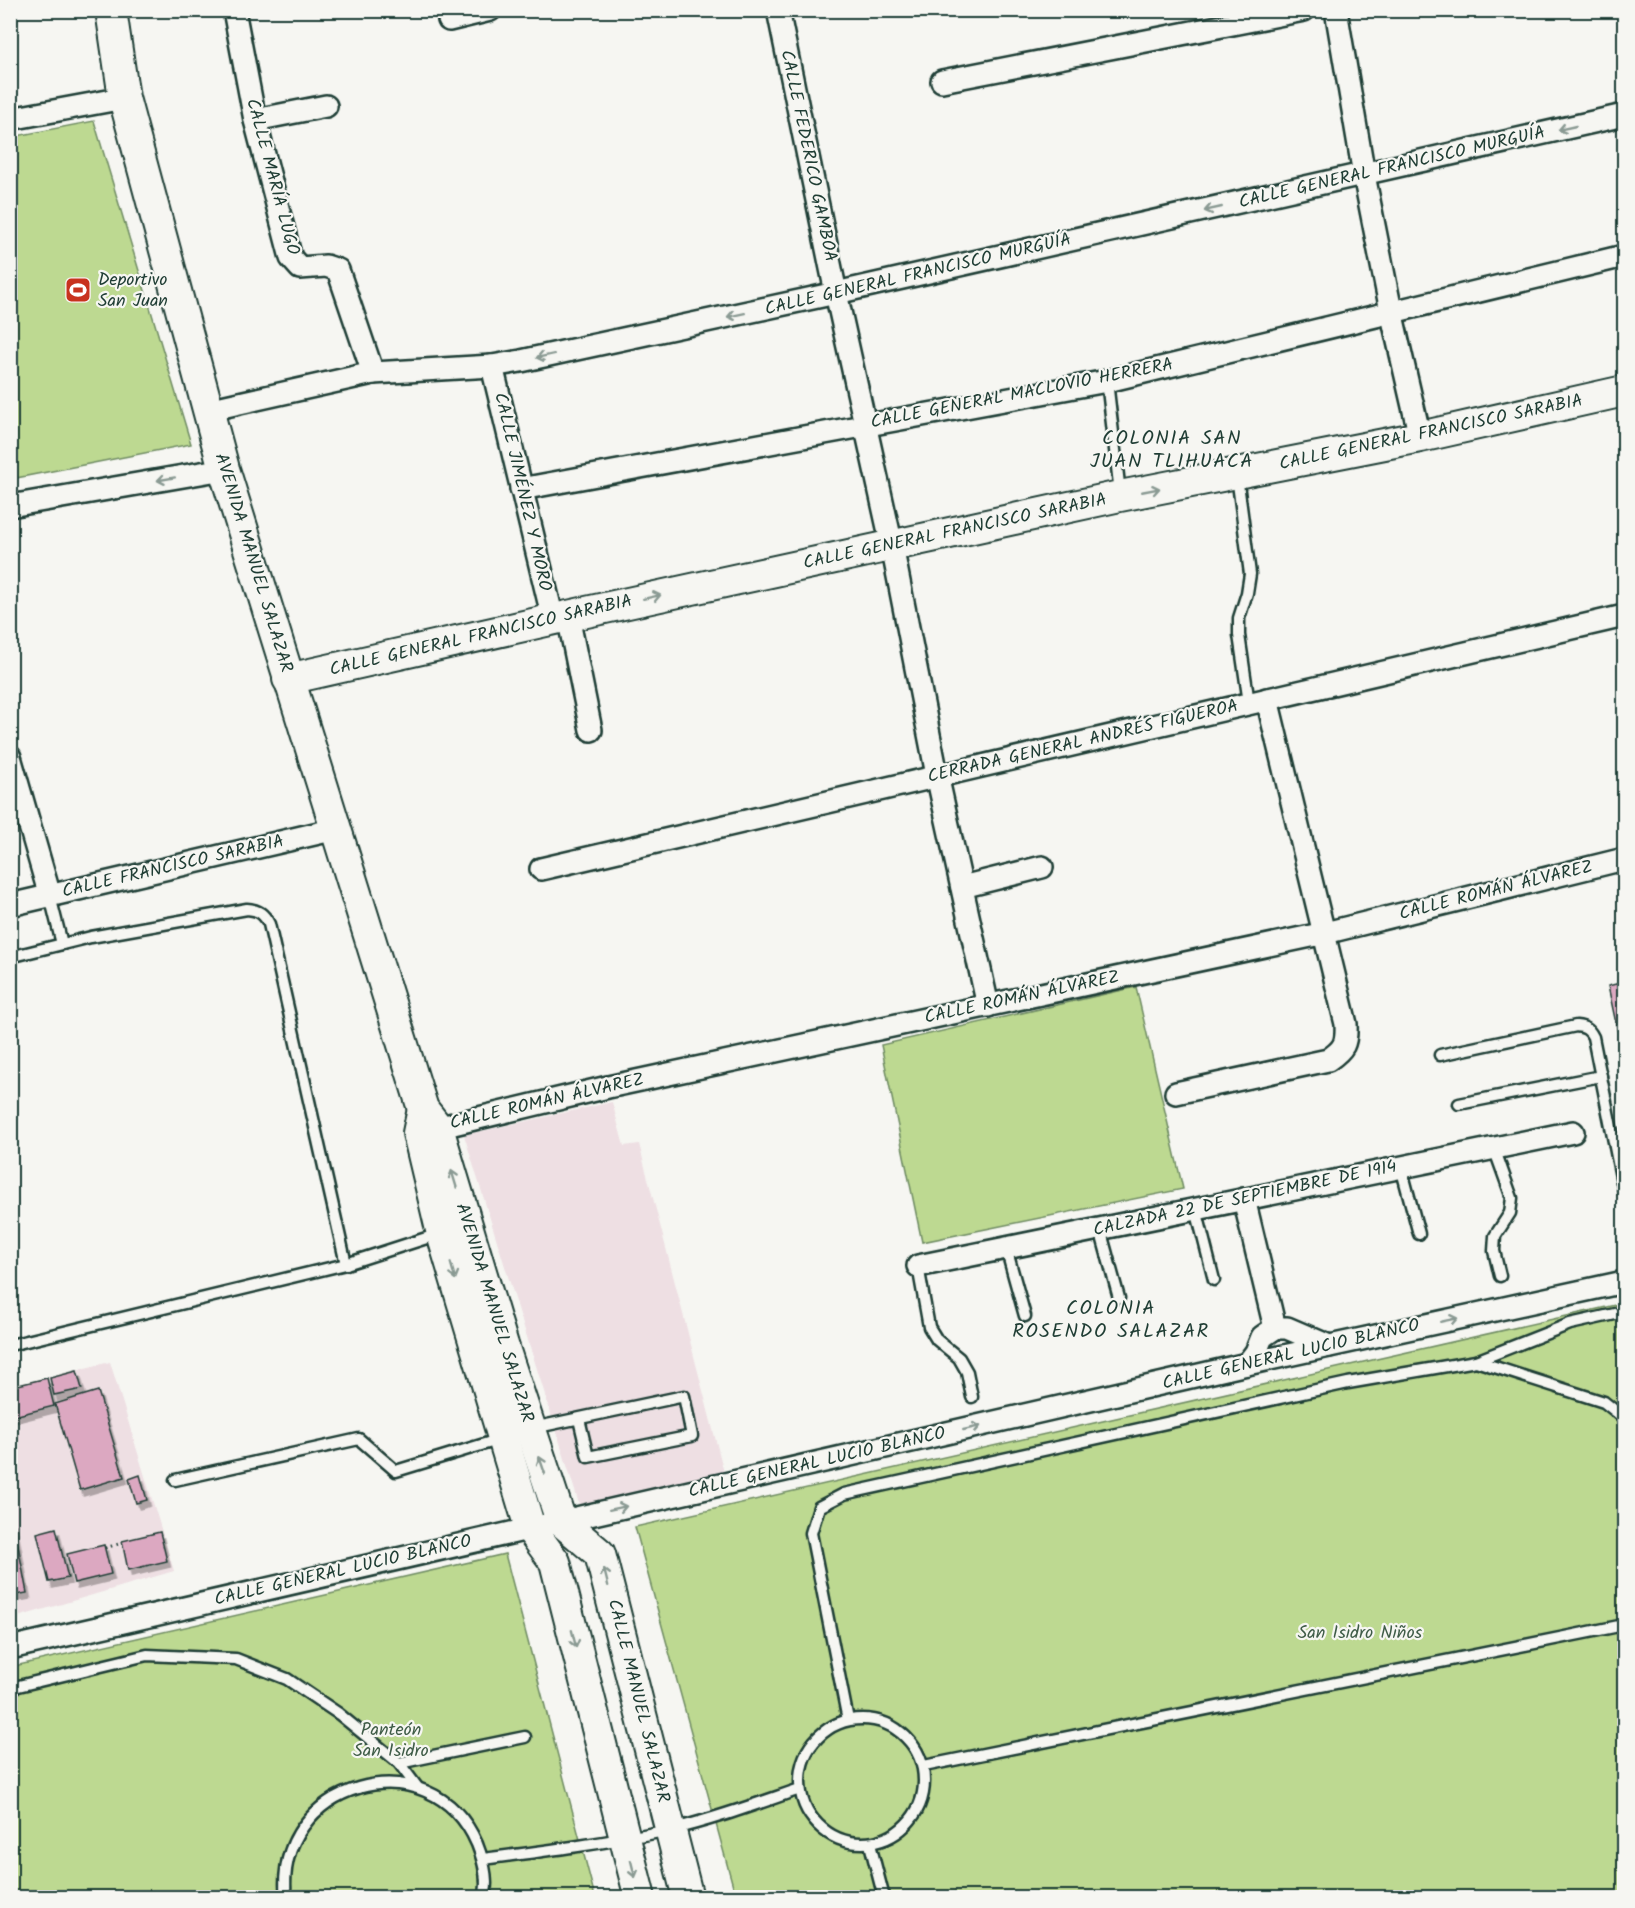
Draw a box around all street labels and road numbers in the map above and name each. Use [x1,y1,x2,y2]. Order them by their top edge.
street label: CALLE FEDERICO GAMBOA [771,47,845,265]
street label: CALLE MARÍA LUGO [237,95,307,259]
street label: CALLE GENERAL FRANCISCO MURGUÍA [1236,119,1548,217]
street label: CALLE GENERAL FRANCISCO MURGUÍA [762,226,1074,324]
street label: CALLE GENERAL MACLOVIO HERRERA [868,350,1176,438]
street label: CALLE GENERAL FRANCISCO SARABIA [1276,387,1586,479]
street label: CALLE JIMÉNEZ Y MORO [485,390,559,594]
street label: AVENIDA MANUEL SALAZAR [206,450,300,676]
street label: CALLE GENERAL FRANCISCO SARABIA [800,486,1110,578]
street label: CALLE GENERAL FRANCISCO SARABIA [327,587,635,685]
street label: CERRADA GENERAL ANDRÉS FIGUEROA [925,692,1241,792]
street label: CALLE FRANCISCO SARABIA [59,827,287,907]
street label: CALLE ROMÁN ÁLVAREZ [1396,853,1596,929]
street label: CALLE ROMÁN ÁLVAREZ [922,963,1122,1033]
street label: CALLE ROMÁN ÁLVAREZ [447,1066,647,1138]
street label: CALZADA 22 DE SEPTIEMBRE DE 1914 [1090,1153,1400,1245]
street label: AVENIDA MANUEL SALAZAR [447,1200,541,1426]
street label: CALLE GENERAL LUCIO BLANCO [1159,1311,1423,1399]
street label: CALLE GENERAL LUCIO BLANCO [685,1419,949,1507]
street label: CALLE GENERAL LUCIO BLANCO [211,1527,475,1615]
street label: CALLE MANUEL SALAZAR [599,1596,677,1806]

